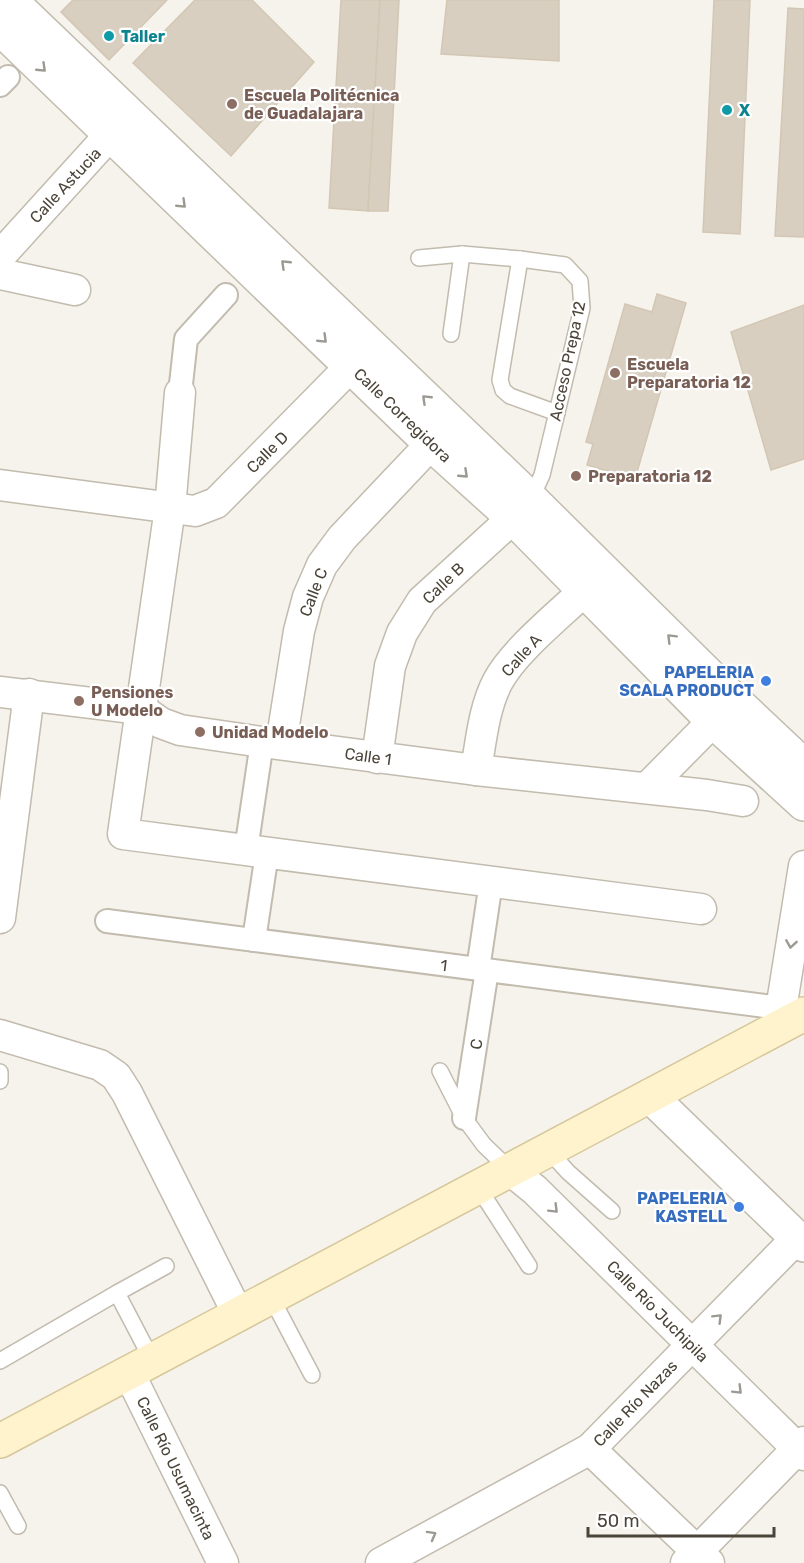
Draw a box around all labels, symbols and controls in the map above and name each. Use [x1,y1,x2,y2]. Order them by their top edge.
place label: Taller [121,27,166,46]
marker: Taller [102,29,116,43]
one-way arrow [35,61,46,72]
place label: Escuela Politécnica de Guadalajara [244,86,400,123]
marker: Escuela Politécnica de Guadalajara [225,97,239,111]
place label: X [739,101,750,120]
marker: X [720,103,734,117]
street label: Calle Astucia [26,144,105,227]
one-way arrow [175,196,186,207]
one-way arrow [282,260,292,271]
street label: Acceso Prepa 12 [545,299,589,423]
one-way arrow [316,332,326,343]
place label: Escuela Preparatoria 12 [627,355,751,392]
street label: Calle Corregidora [350,364,455,467]
marker: Escuela Preparatoria 12 [608,366,622,380]
one-way arrow [423,395,433,406]
street label: Calle D [243,428,292,477]
one-way arrow [457,466,468,477]
place label: Preparatoria 12 [588,467,712,486]
marker: Preparatoria 12 [569,469,583,483]
street label: Calle B [418,559,468,608]
street label: Calle C [295,565,331,619]
street label: Calle A [497,630,545,680]
one-way arrow [667,634,677,645]
place label: PAPELERIA SCALA PRODUCT [619,663,755,700]
marker: PAPELERIA SCALA PRODUCT [759,674,773,688]
place label: Pensiones U Modelo [91,683,173,720]
marker: Pensiones U Modelo [72,694,86,708]
place label: Unidad Modelo [212,723,329,742]
marker: Unidad Modelo [193,725,207,739]
street label: Calle 1 [343,744,393,769]
one-way arrow [786,939,798,949]
street label: 1 [439,956,449,975]
street label: C [466,1037,487,1051]
place label: PAPELERIA KASTELL [637,1189,728,1226]
marker: PAPELERIA KASTELL [732,1200,746,1214]
one-way arrow [547,1201,558,1212]
street label: Calle Río Juchipila [603,1257,712,1366]
one-way arrow [711,1315,722,1326]
street label: Calle Río Nazas [589,1356,681,1450]
one-way arrow [730,1382,741,1393]
street label: Calle Río Usumacinta [133,1394,218,1543]
scale bar [588,1500,774,1538]
text: 50 m [597,1510,640,1532]
one-way arrow [426,1531,436,1542]

